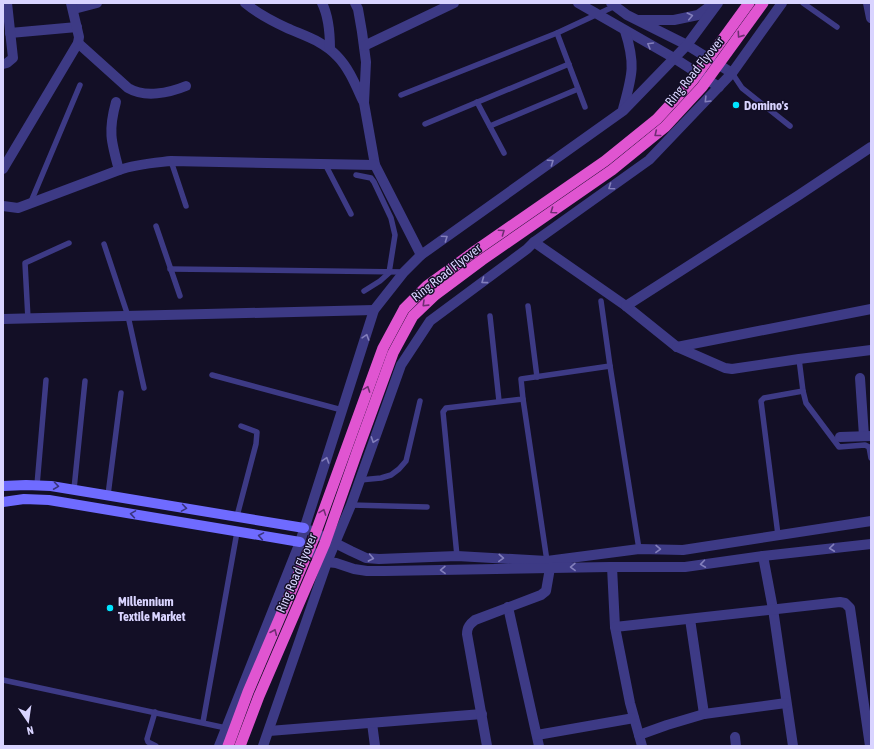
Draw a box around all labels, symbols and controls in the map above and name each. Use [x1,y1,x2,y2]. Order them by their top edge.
one-way arrow [686,13,693,21]
one-way arrow [738,30,745,37]
street label: Ring Road Flyover [662,34,727,109]
one-way arrow [647,42,654,49]
one-way arrow [704,95,712,103]
place label: Domino's [744,98,789,113]
marker: Domino's [731,100,741,110]
one-way arrow [654,129,662,136]
one-way arrow [547,159,554,167]
one-way arrow [608,182,615,190]
one-way arrow [550,206,557,213]
one-way arrow [498,229,505,237]
one-way arrow [441,235,448,243]
street label: Ring Road Flyover [408,240,484,304]
one-way arrow [482,276,489,283]
one-way arrow [422,300,430,307]
one-way arrow [361,333,369,340]
one-way arrow [363,386,371,393]
one-way arrow [370,437,379,444]
one-way arrow [321,457,330,464]
one-way arrow [53,481,59,490]
one-way arrow [181,503,187,511]
one-way arrow [318,508,327,515]
one-way arrow [130,510,136,519]
street label: Ring Road Flyover [273,531,320,615]
one-way arrow [258,532,264,541]
one-way arrow [829,543,835,552]
one-way arrow [655,545,661,553]
one-way arrow [368,553,374,562]
one-way arrow [498,554,504,563]
one-way arrow [700,559,706,568]
one-way arrow [570,563,576,572]
one-way arrow [440,566,446,574]
place label: Millennium Textile Market [118,594,186,624]
marker: Millennium Textile Market [105,603,115,613]
one-way arrow [269,629,277,636]
north arrow [8,701,48,741]
text: N [26,724,35,737]

